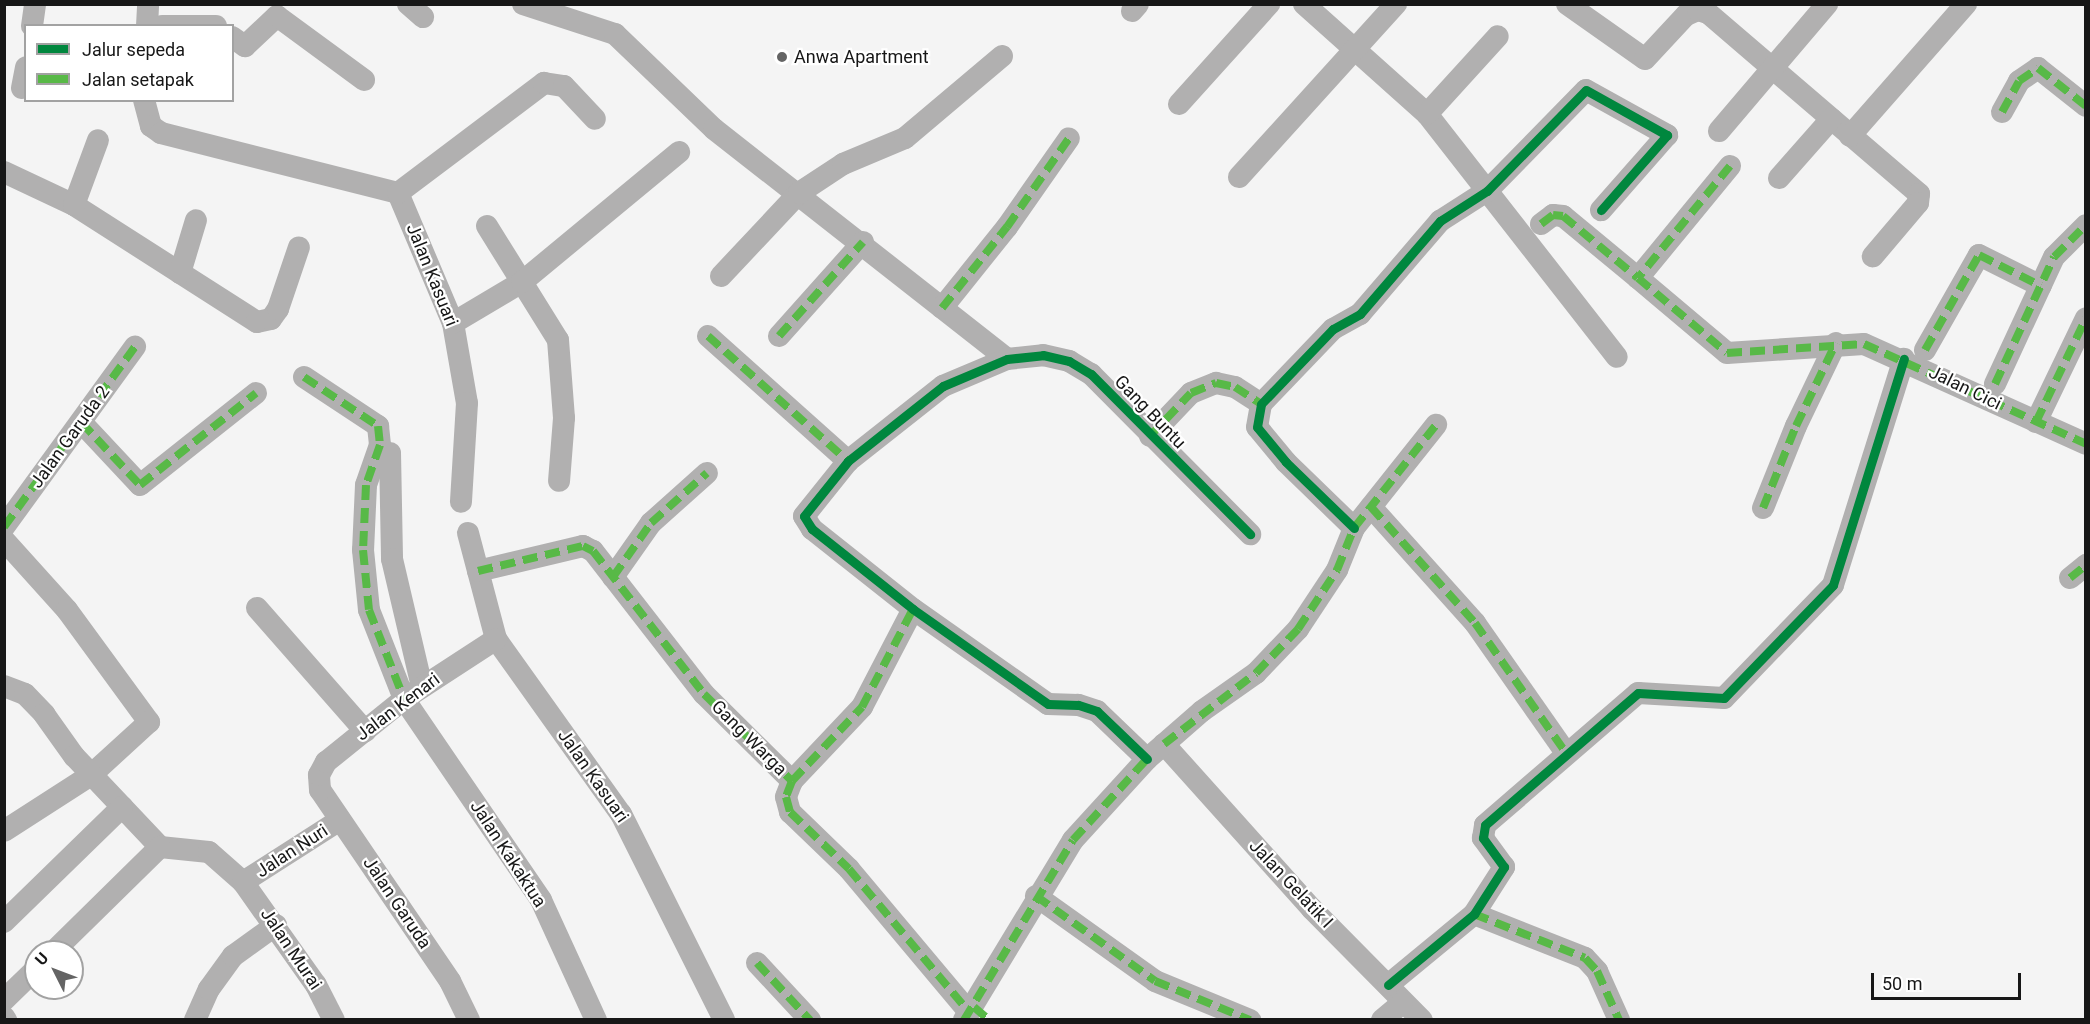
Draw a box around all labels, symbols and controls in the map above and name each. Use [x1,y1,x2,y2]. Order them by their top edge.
legend [24,24,234,102]
text: Jalur sepeda [82,39,185,60]
place label: Anwa Apartment [794,46,929,68]
marker: Anwa Apartment [775,50,789,64]
text: Jalan setapak [82,69,194,90]
street label: Jalan Kasuari [402,220,462,330]
street label: Jalan Cici [1925,361,2005,415]
street label: Gang Buntu [1110,371,1190,453]
street label: Jalan Garuda 2 [26,382,114,492]
street label: Jalan Kenari [352,669,444,745]
street label: Gang Warga [707,696,791,780]
street label: Jalan Kasuari [553,725,633,827]
street label: Jalan Kakaktua [465,797,551,911]
street label: Jalan Nuri [252,820,332,882]
street label: Jalan Gelatik I [1245,835,1337,933]
street label: Jalan Garuda [358,853,436,953]
street label: Jalan Murai [256,904,326,994]
north arrow [24,940,84,1000]
text: U [31,949,52,969]
scale bar [1874,961,2024,999]
text: 50 m [1882,973,1922,994]

